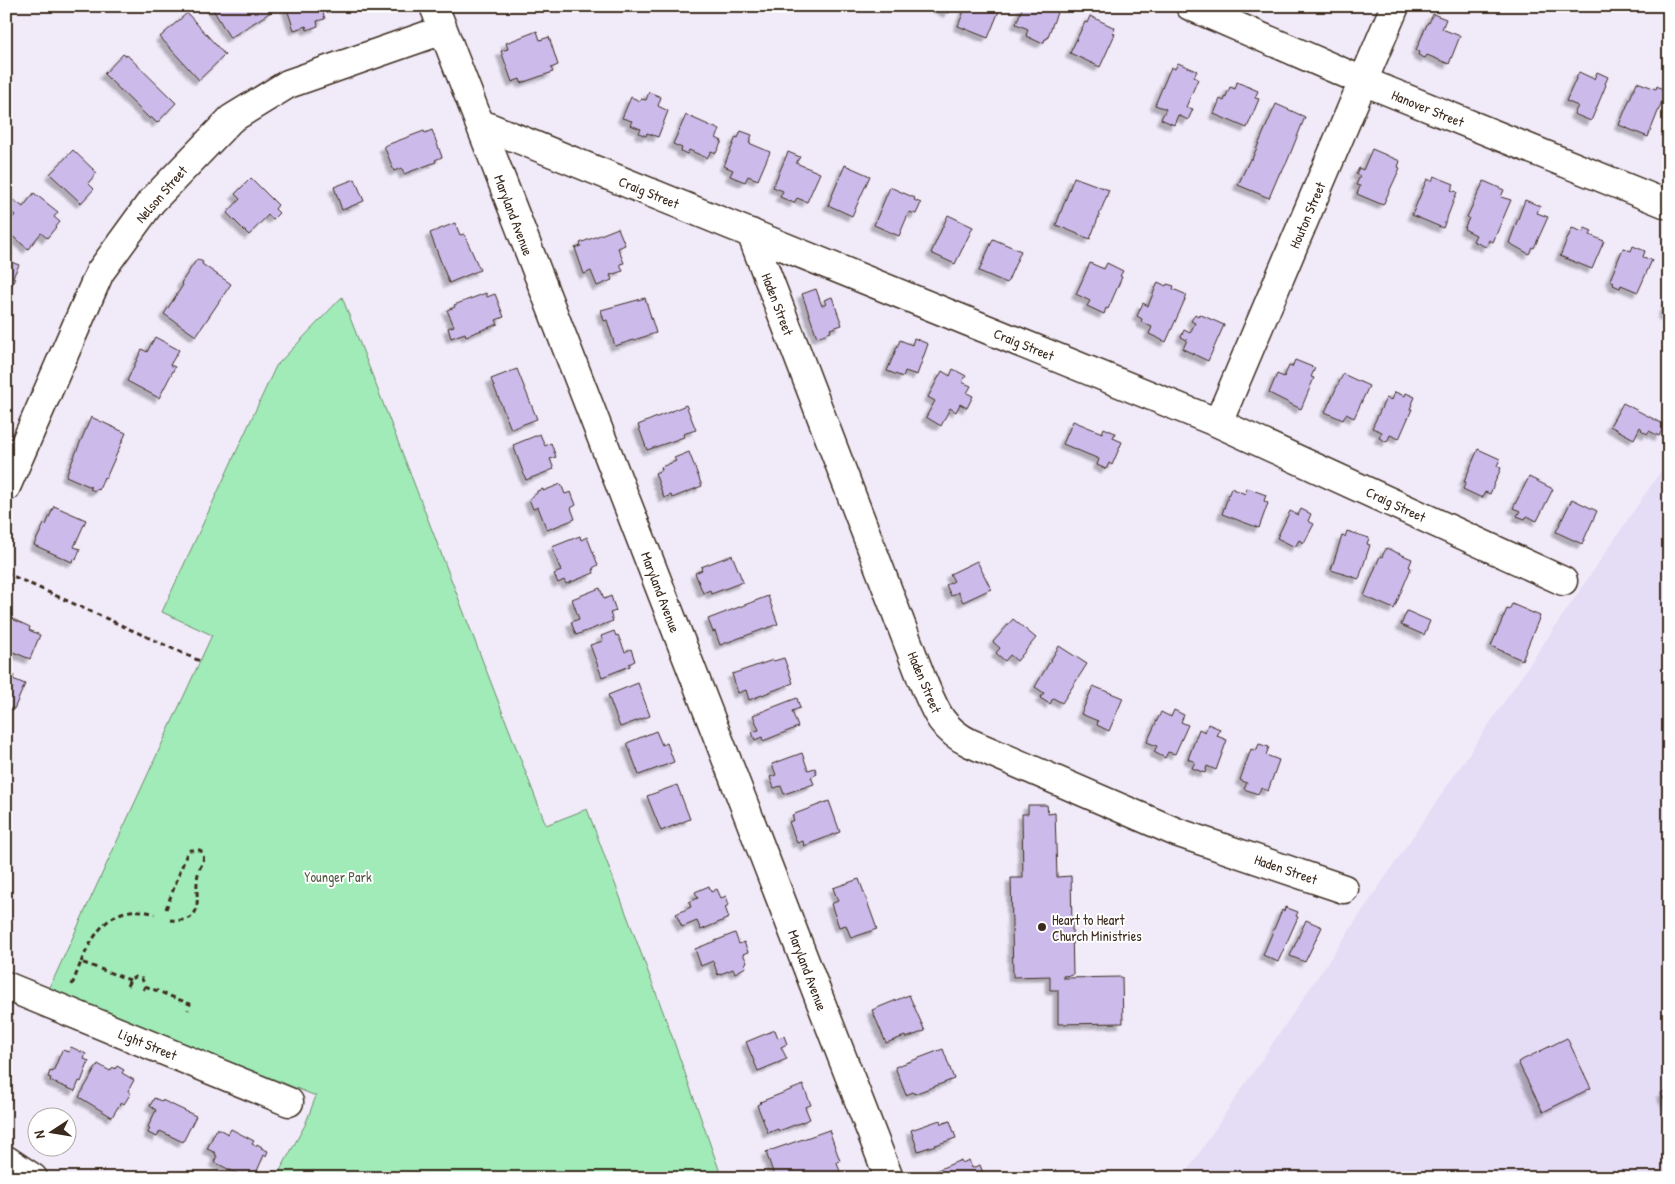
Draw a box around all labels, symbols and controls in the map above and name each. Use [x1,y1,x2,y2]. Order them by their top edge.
street label: Hanover Street [1389,85,1467,131]
street label: Nelson Street [131,161,191,227]
street label: Craig Street [616,171,682,214]
street label: Maryland Avenue [489,172,538,259]
street label: Houton Street [1285,179,1330,251]
street label: Haden Street [757,270,799,338]
street label: Craig Street [991,323,1057,366]
street label: Craig Street [1363,482,1429,527]
street label: Maryland Avenue [636,549,685,636]
street label: Haden Street [904,648,947,716]
street label: Haden Street [1252,849,1320,889]
park label: Younger Park [304,867,372,887]
place label: Heart to Heart Church Ministries [1052,910,1142,945]
marker: Heart to Heart Church Ministries [1036,921,1048,933]
street label: Maryland Avenue [783,927,832,1014]
street label: Light Street [116,1024,180,1065]
north arrow [28,1106,78,1156]
text: N [29,1129,49,1140]

